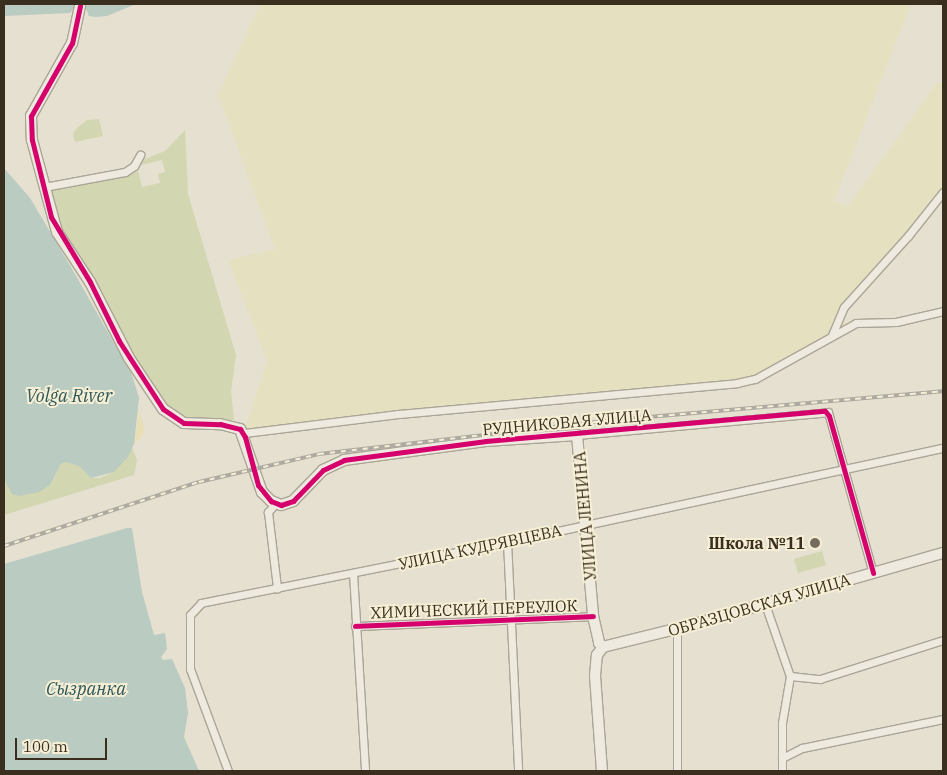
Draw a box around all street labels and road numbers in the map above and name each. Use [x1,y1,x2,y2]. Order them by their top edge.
street label: РУДНИКОВАЯ УЛИЦА [482,405,652,439]
street label: УЛИЦА ЛЕНИНА [570,451,600,581]
street label: УЛИЦА КУДРЯВЦЕВА [397,520,563,574]
street label: ОБРАЗЦОВСКАЯ УЛИЦА [666,570,852,640]
street label: ХИМИЧЕСКИЙ ПЕРЕУЛОК [370,596,578,622]

